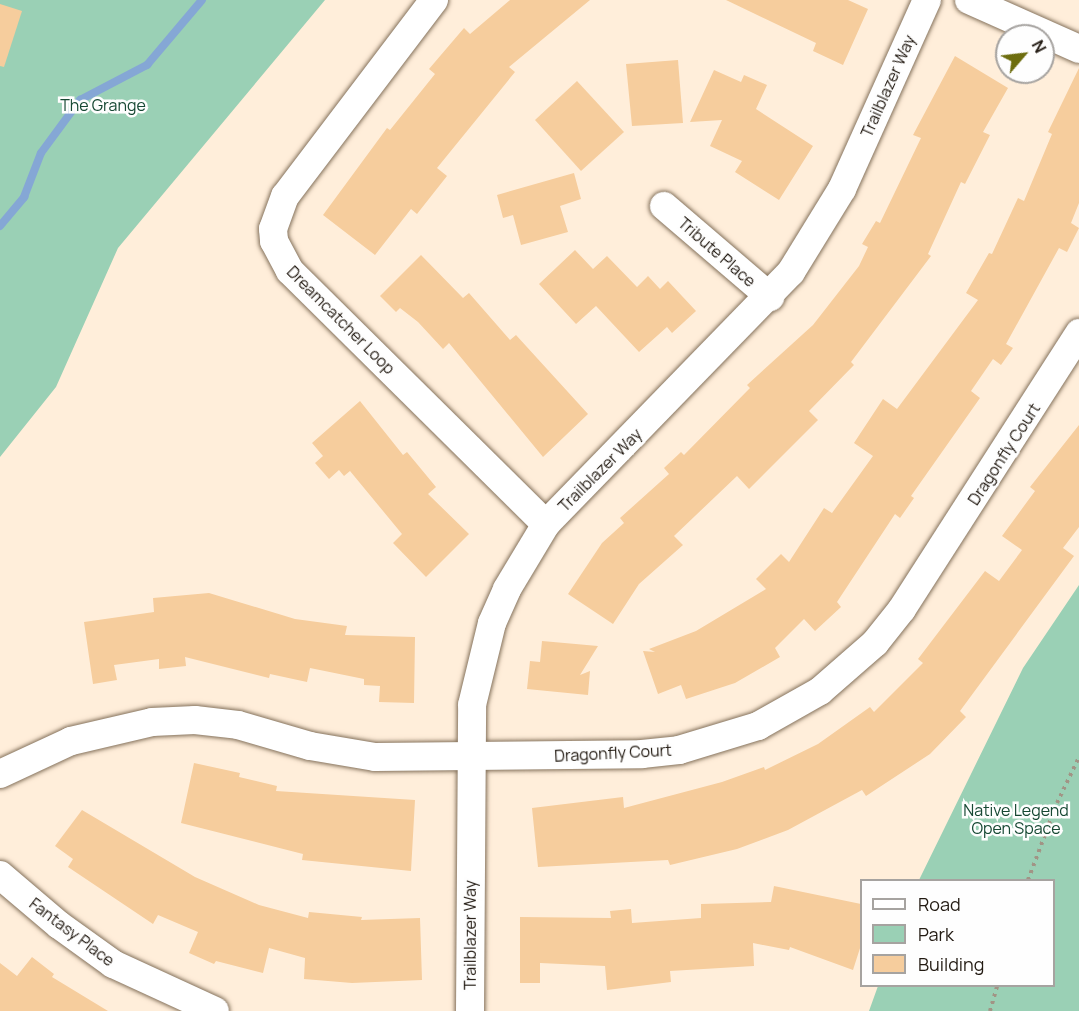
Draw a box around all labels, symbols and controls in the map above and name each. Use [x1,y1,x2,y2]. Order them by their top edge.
north arrow [995,24,1055,84]
street label: Trailblazer Way [857,32,919,140]
text: N [1027,36,1052,57]
park label: The Grange [60,95,146,115]
street label: Tribute Place [674,213,760,291]
street label: Dreamcatcher Loop [283,262,399,378]
street label: Dragonfly Court [964,399,1044,509]
street label: Trailblazer Way [554,424,646,516]
street label: Dragonfly Court [554,740,672,766]
park label: Native Legend Open Space [963,800,1069,838]
legend [860,879,1055,987]
street label: Trailblazer Way [460,880,480,990]
text: Road [918,892,961,916]
street label: Fantasy Place [26,894,118,970]
text: Park [918,922,954,946]
text: Building [918,952,984,976]

